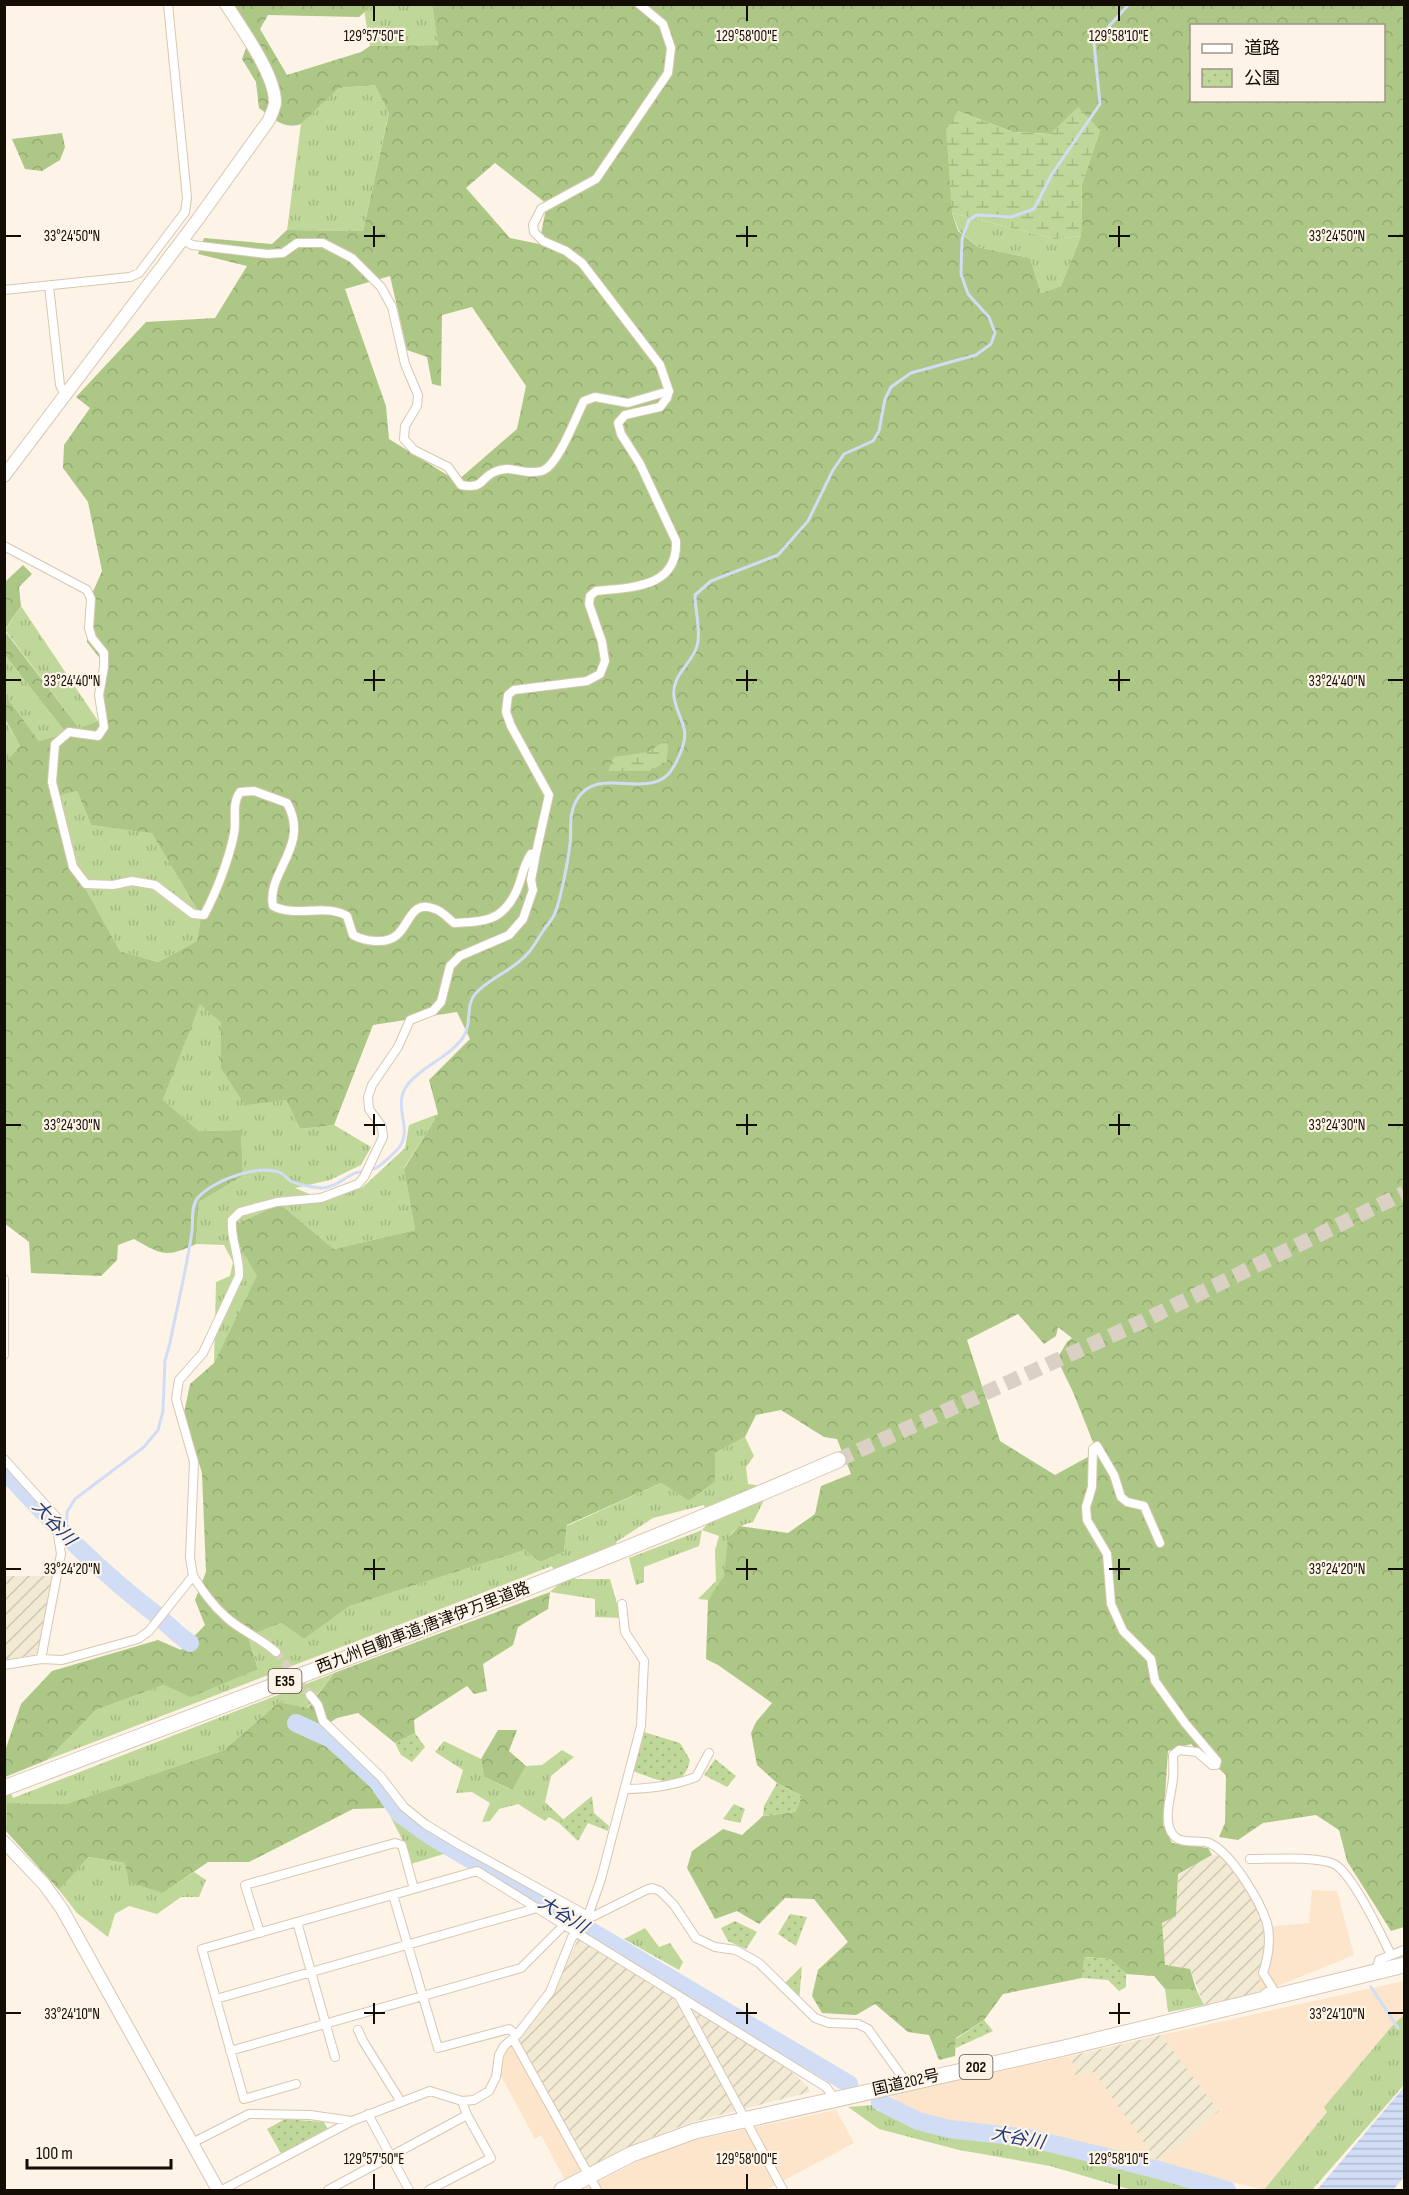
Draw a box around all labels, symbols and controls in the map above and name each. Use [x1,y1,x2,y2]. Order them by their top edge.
legend [1190,24,1385,102]
text: 129°57'50"E [344,27,404,46]
text: 129°58'00"E [716,27,778,46]
text: 129°58'10"E [1089,27,1149,46]
text: 道路 [1244,38,1280,59]
text: 公園 [1244,68,1280,89]
text: 33°24'50"N [44,227,100,246]
text: 33°24'50"N [1309,227,1365,246]
text: 33°24'40"N [44,672,100,691]
text: 33°24'40"N [1309,672,1365,691]
text: 33°24'30"N [44,1116,100,1135]
text: 33°24'30"N [1309,1116,1365,1135]
water label: 大谷川 [28,1496,81,1551]
text: 33°24'20"N [44,1560,100,1579]
text: 33°24'20"N [1309,1560,1365,1579]
street label: 西九州自動車道;唐津伊万里道路 [314,1578,532,1678]
road number: E35 [268,1669,302,1693]
water label: 大谷川 [534,1892,593,1939]
text: 33°24'10"N [44,2005,100,2024]
text: 33°24'10"N [1309,2005,1365,2024]
road number: 202 [960,2055,992,2079]
street label: 国道202号 [871,2066,941,2100]
water label: 大谷川 [989,2123,1048,2154]
scale bar [27,2132,171,2170]
text: 100 m [36,2143,73,2164]
text: 129°57'50"E [344,2150,404,2169]
text: 129°58'00"E [716,2150,778,2169]
text: 129°58'10"E [1089,2150,1149,2169]

